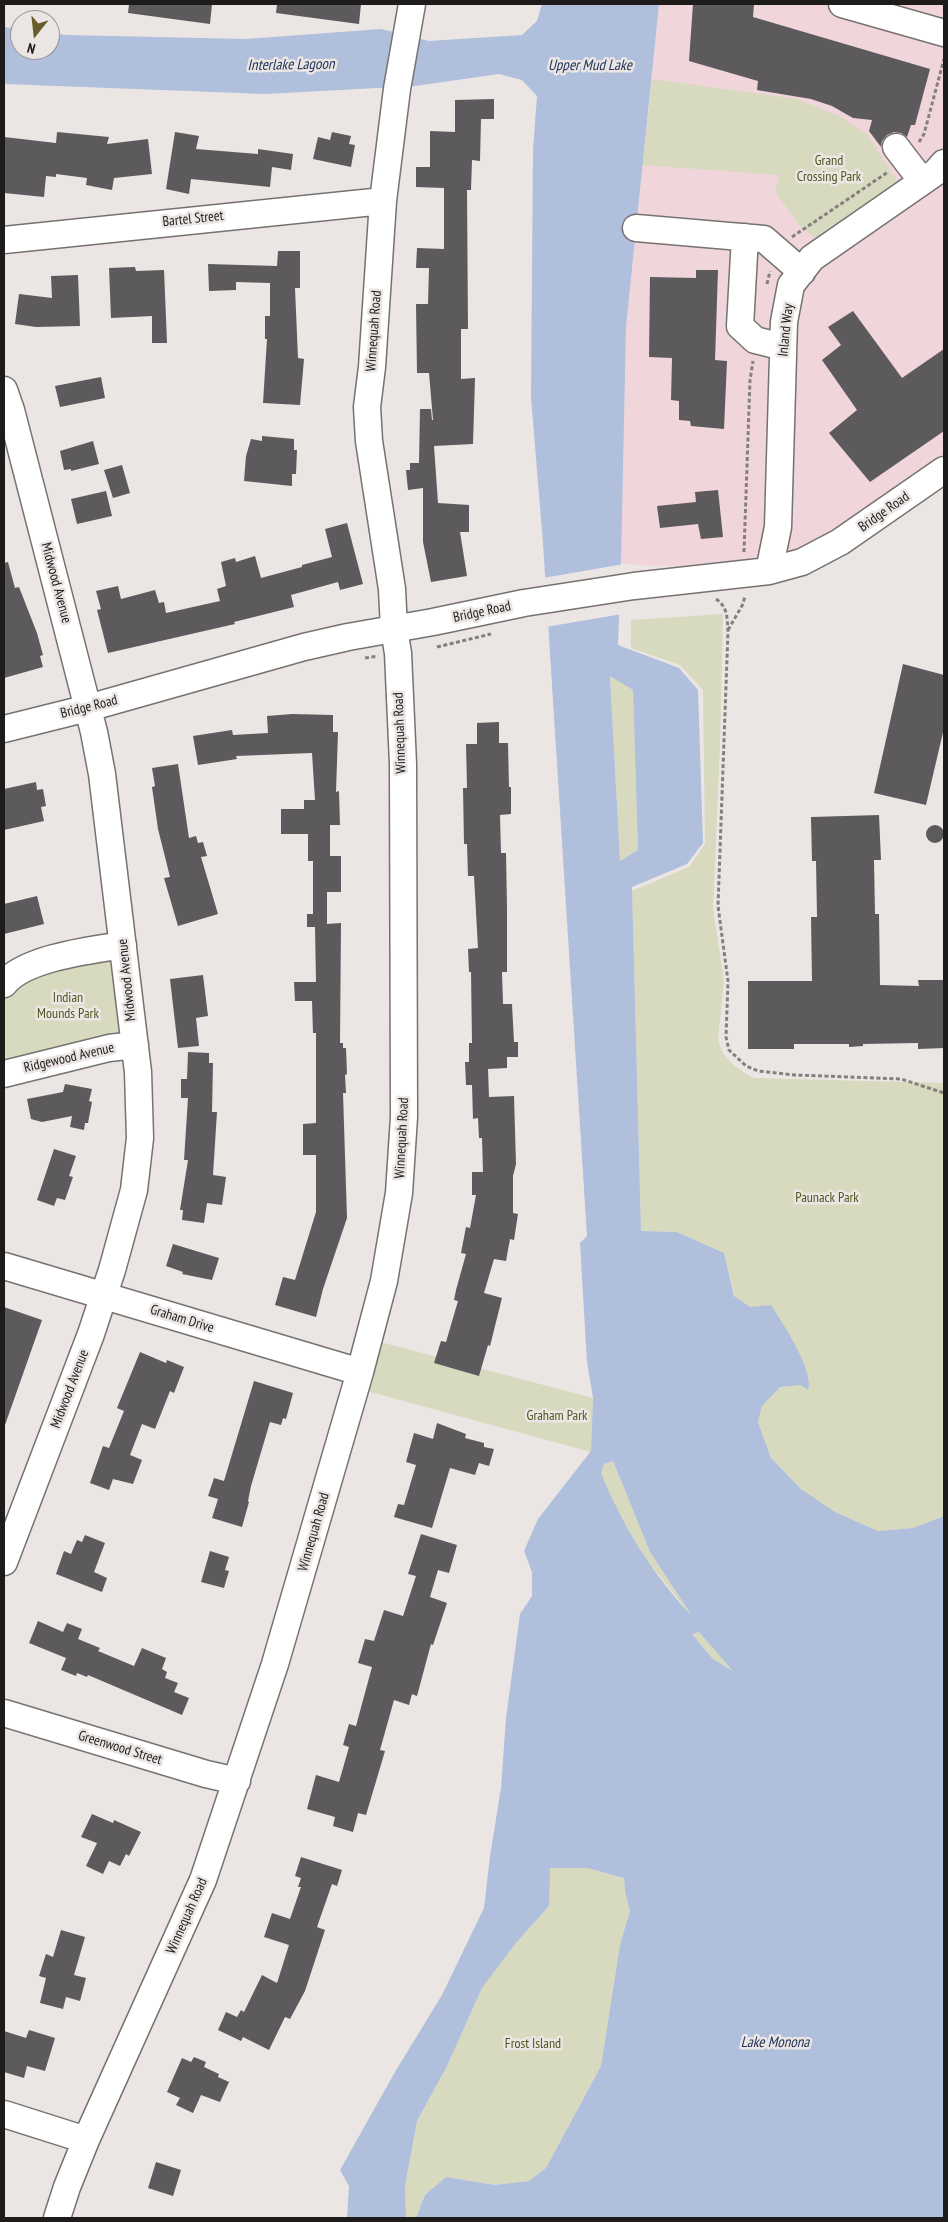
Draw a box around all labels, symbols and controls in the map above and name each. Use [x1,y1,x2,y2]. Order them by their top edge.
north arrow [10,10,60,60]
text: N [25,39,37,58]
water label: Interlake Lagoon [247,55,335,75]
water label: Upper Mud Lake [548,57,632,75]
park label: Grand Crossing Park [797,153,861,186]
street label: Bartel Street [162,207,224,231]
street label: Winnequah Road [363,290,385,372]
street label: Inland Way [775,303,797,357]
street label: Bridge Road [855,488,913,536]
street label: Midwood Avenue [37,541,75,625]
street label: Bridge Road [452,598,512,626]
street label: Bridge Road [59,692,119,722]
street label: Winnequah Road [390,692,410,774]
street label: Midwood Avenue [114,938,140,1022]
park label: Indian Mounds Park [37,990,99,1022]
street label: Ridgewood Avenue [22,1039,116,1077]
street label: Winnequah Road [391,1097,413,1179]
park label: Paunack Park [795,1190,859,1206]
street label: Graham Drive [148,1301,216,1337]
street label: Midwood Avenue [47,1347,93,1431]
park label: Graham Park [527,1408,587,1424]
street label: Winnequah Road [295,1491,333,1573]
street label: Greenwood Street [76,1727,164,1769]
street label: Winnequah Road [163,1876,211,1956]
water label: Lake Monona [741,2034,809,2052]
park label: Frost Island [505,2036,561,2052]

